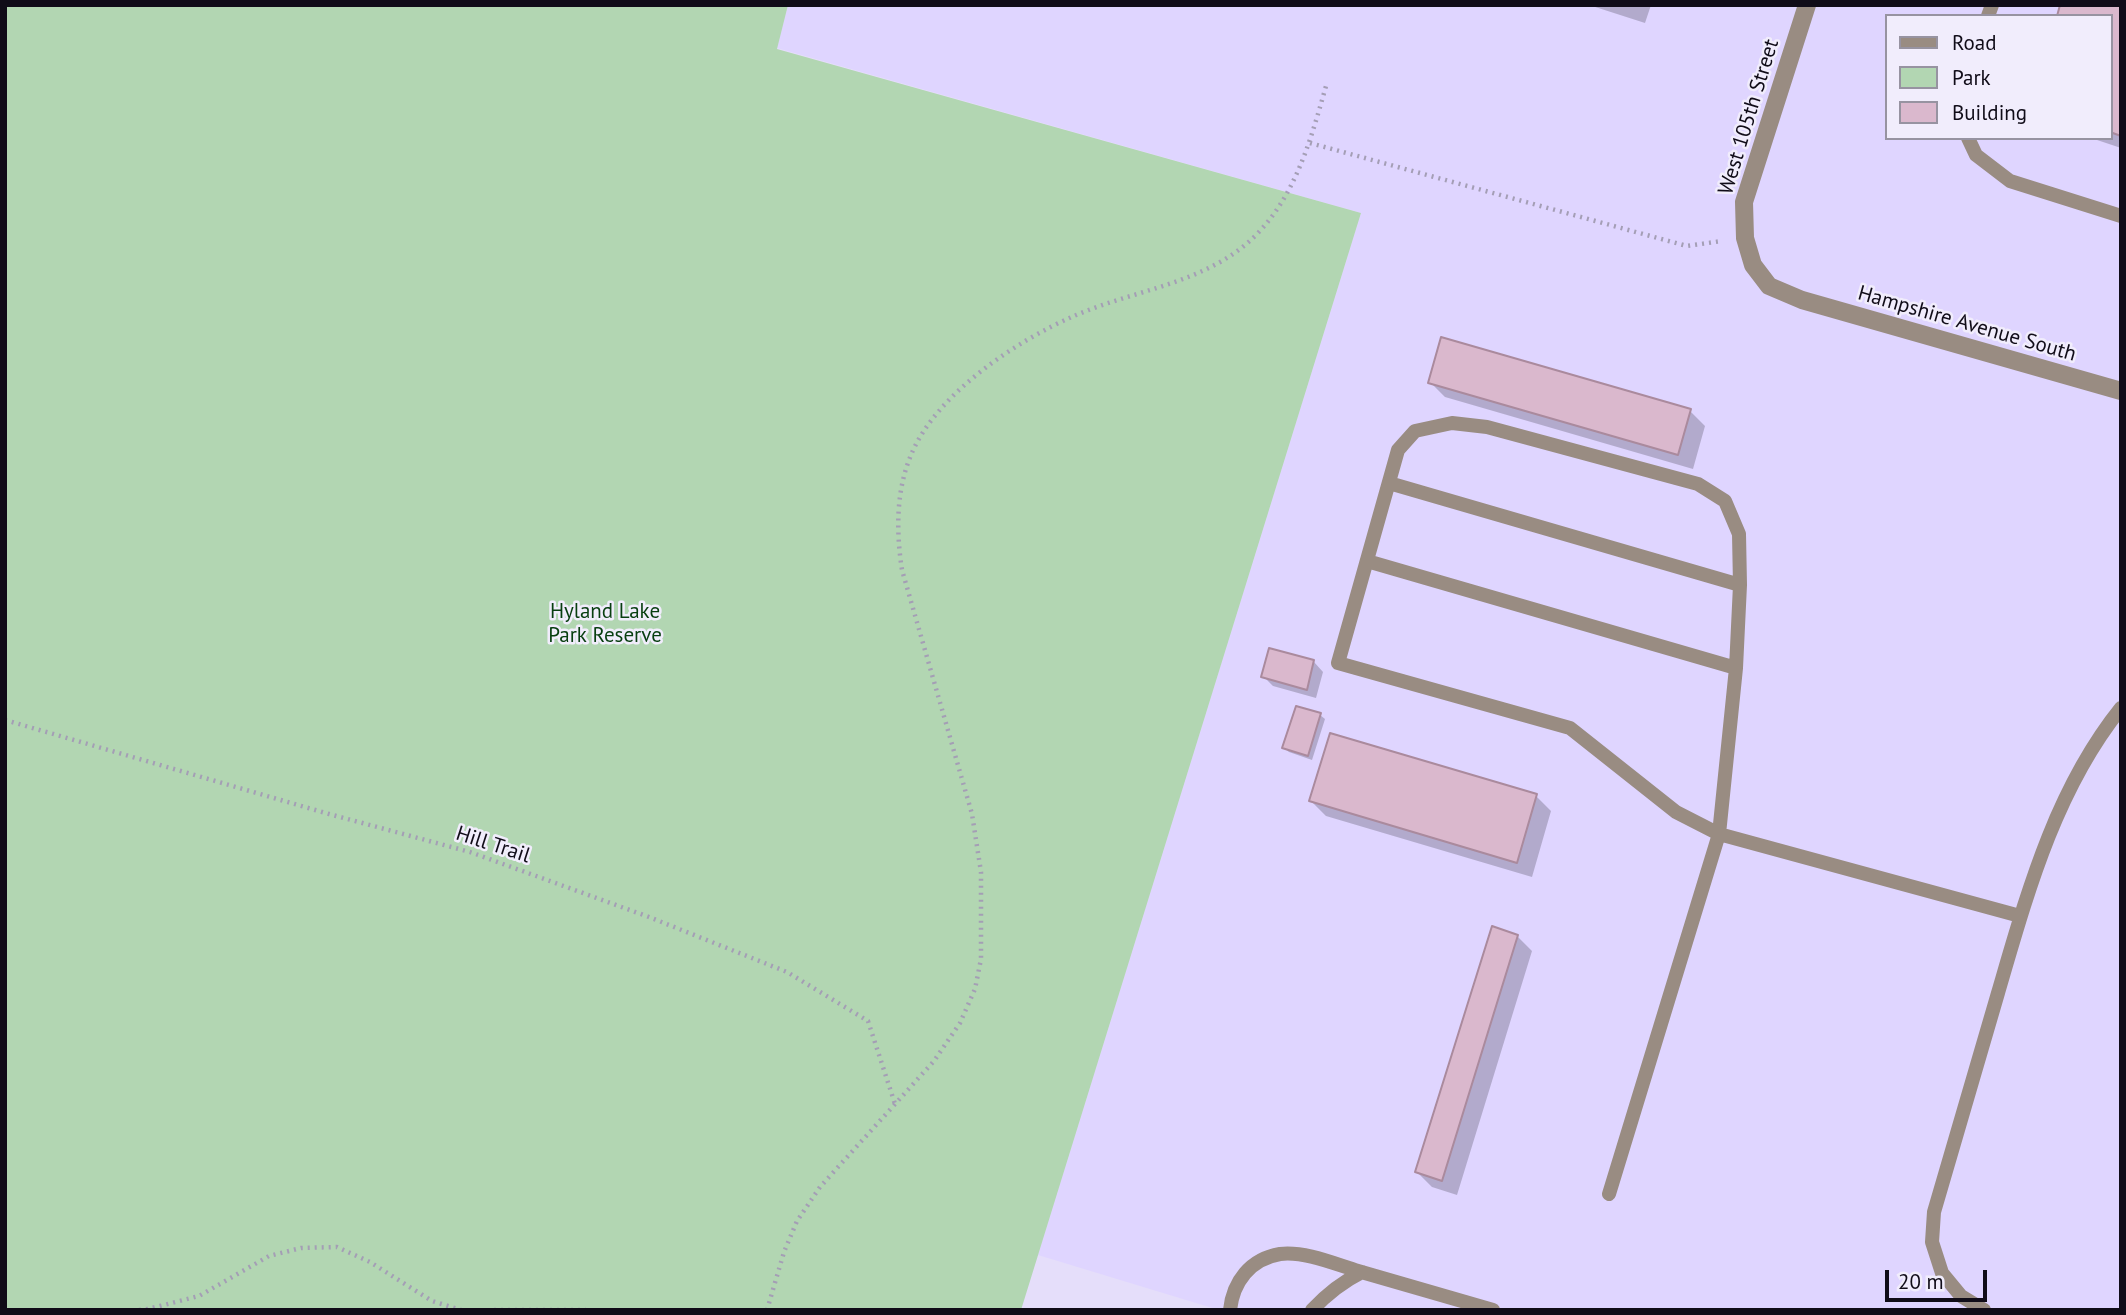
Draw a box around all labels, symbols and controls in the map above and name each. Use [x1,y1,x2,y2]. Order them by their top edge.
legend [1884,14,2112,140]
text: Road [1952,29,1996,56]
street label: West 105th Street [1713,36,1785,198]
text: Park [1952,64,1991,91]
text: Building [1952,99,2027,126]
street label: Hampshire Avenue South [1855,281,2079,367]
park label: Hyland Lake Park Reserve [548,599,662,649]
street label: Hill Trail [453,821,533,869]
scale bar [1888,1256,1990,1300]
text: 20 m [1898,1268,1944,1295]

